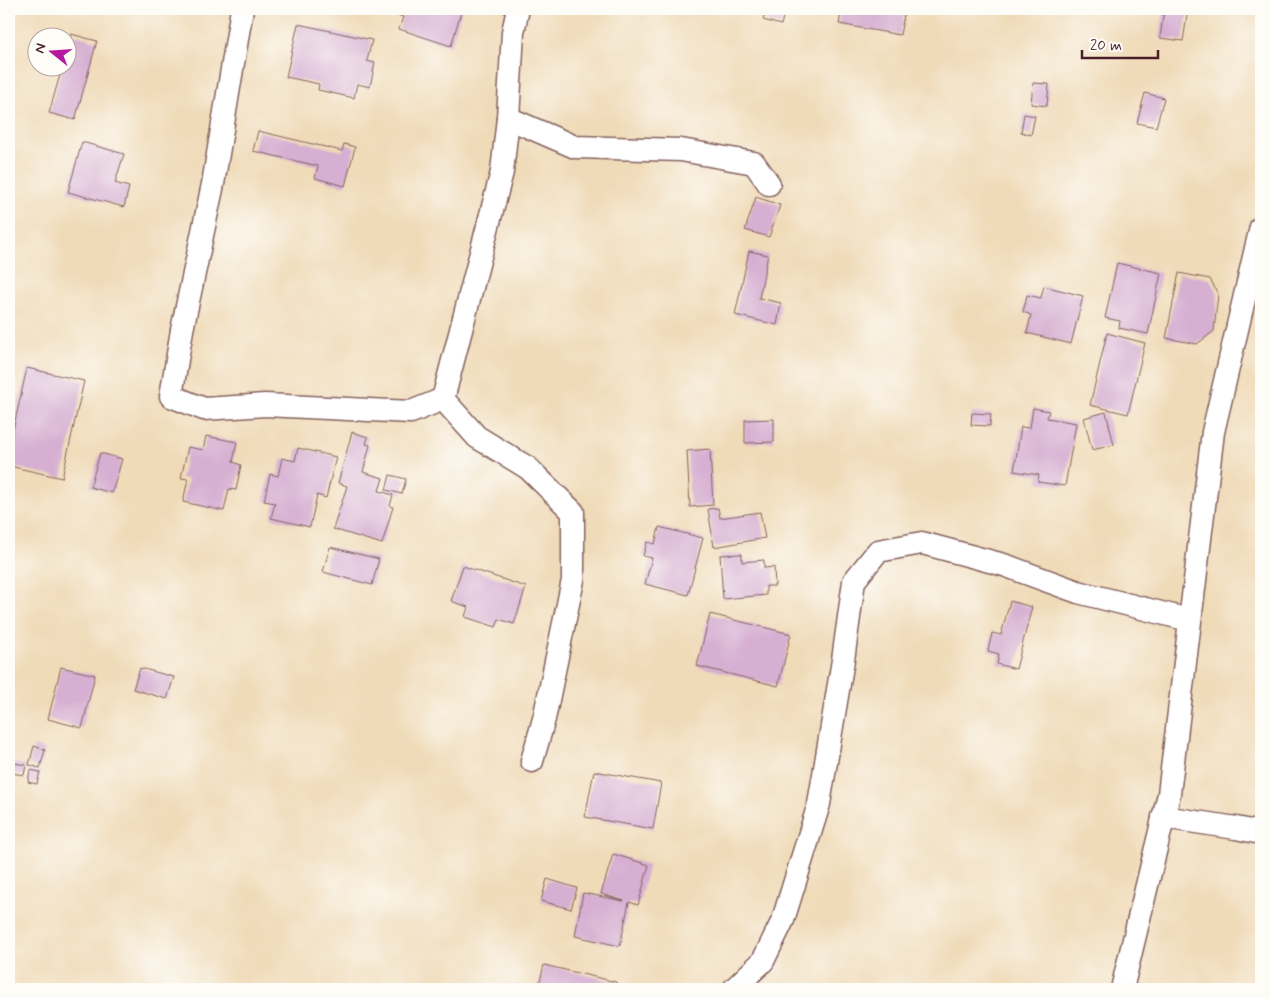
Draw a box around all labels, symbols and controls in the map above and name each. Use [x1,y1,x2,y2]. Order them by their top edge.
north arrow [28,28,78,78]
scale bar [1082,28,1159,60]
text: 20 m [1090,36,1122,56]
text: N [31,41,50,56]

